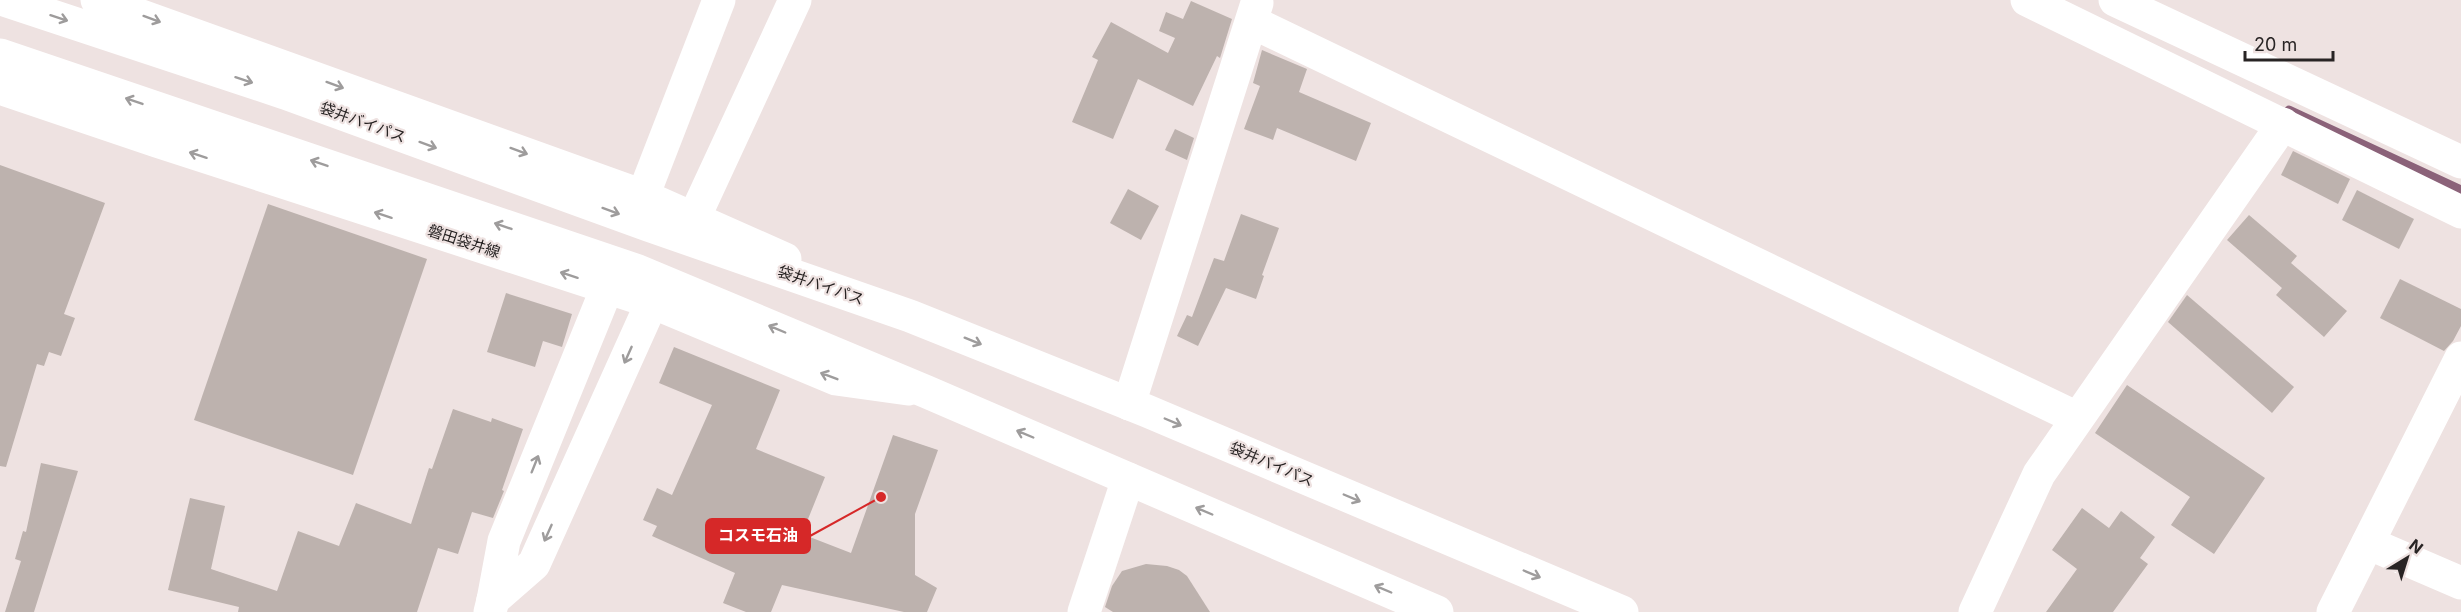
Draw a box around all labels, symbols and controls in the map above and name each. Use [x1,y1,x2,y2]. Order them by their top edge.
one-way arrow [49,14,68,25]
one-way arrow [142,14,161,25]
scale bar [2245,24,2334,62]
text: 20 m [2254,34,2297,55]
one-way arrow [234,75,253,86]
one-way arrow [326,80,344,91]
one-way arrow [125,94,144,105]
street label: 袋井バイパス [318,98,408,146]
one-way arrow [418,141,437,152]
one-way arrow [509,146,528,157]
one-way arrow [189,148,208,159]
one-way arrow [310,157,329,168]
one-way arrow [602,207,620,218]
one-way arrow [374,209,393,220]
one-way arrow [494,219,513,230]
street label: 磐田袋井線 [425,220,503,262]
street label: 袋井バイパス [775,261,867,309]
one-way arrow [560,269,579,280]
one-way arrow [768,323,786,334]
one-way arrow [963,336,981,347]
one-way arrow [621,346,633,364]
one-way arrow [820,370,838,381]
one-way arrow [1163,417,1181,428]
one-way arrow [1017,428,1035,439]
street label: 袋井バイパス [1227,438,1317,490]
one-way arrow [530,456,541,474]
one-way arrow [1343,493,1361,504]
one-way arrow [1196,505,1214,517]
callout: コスモ石油 [706,519,810,553]
one-way arrow [542,524,553,542]
text: コスモ石油 [718,525,798,545]
north arrow [2377,528,2437,588]
text: N [2405,535,2427,558]
one-way arrow [1522,569,1541,580]
one-way arrow [1375,583,1393,594]

